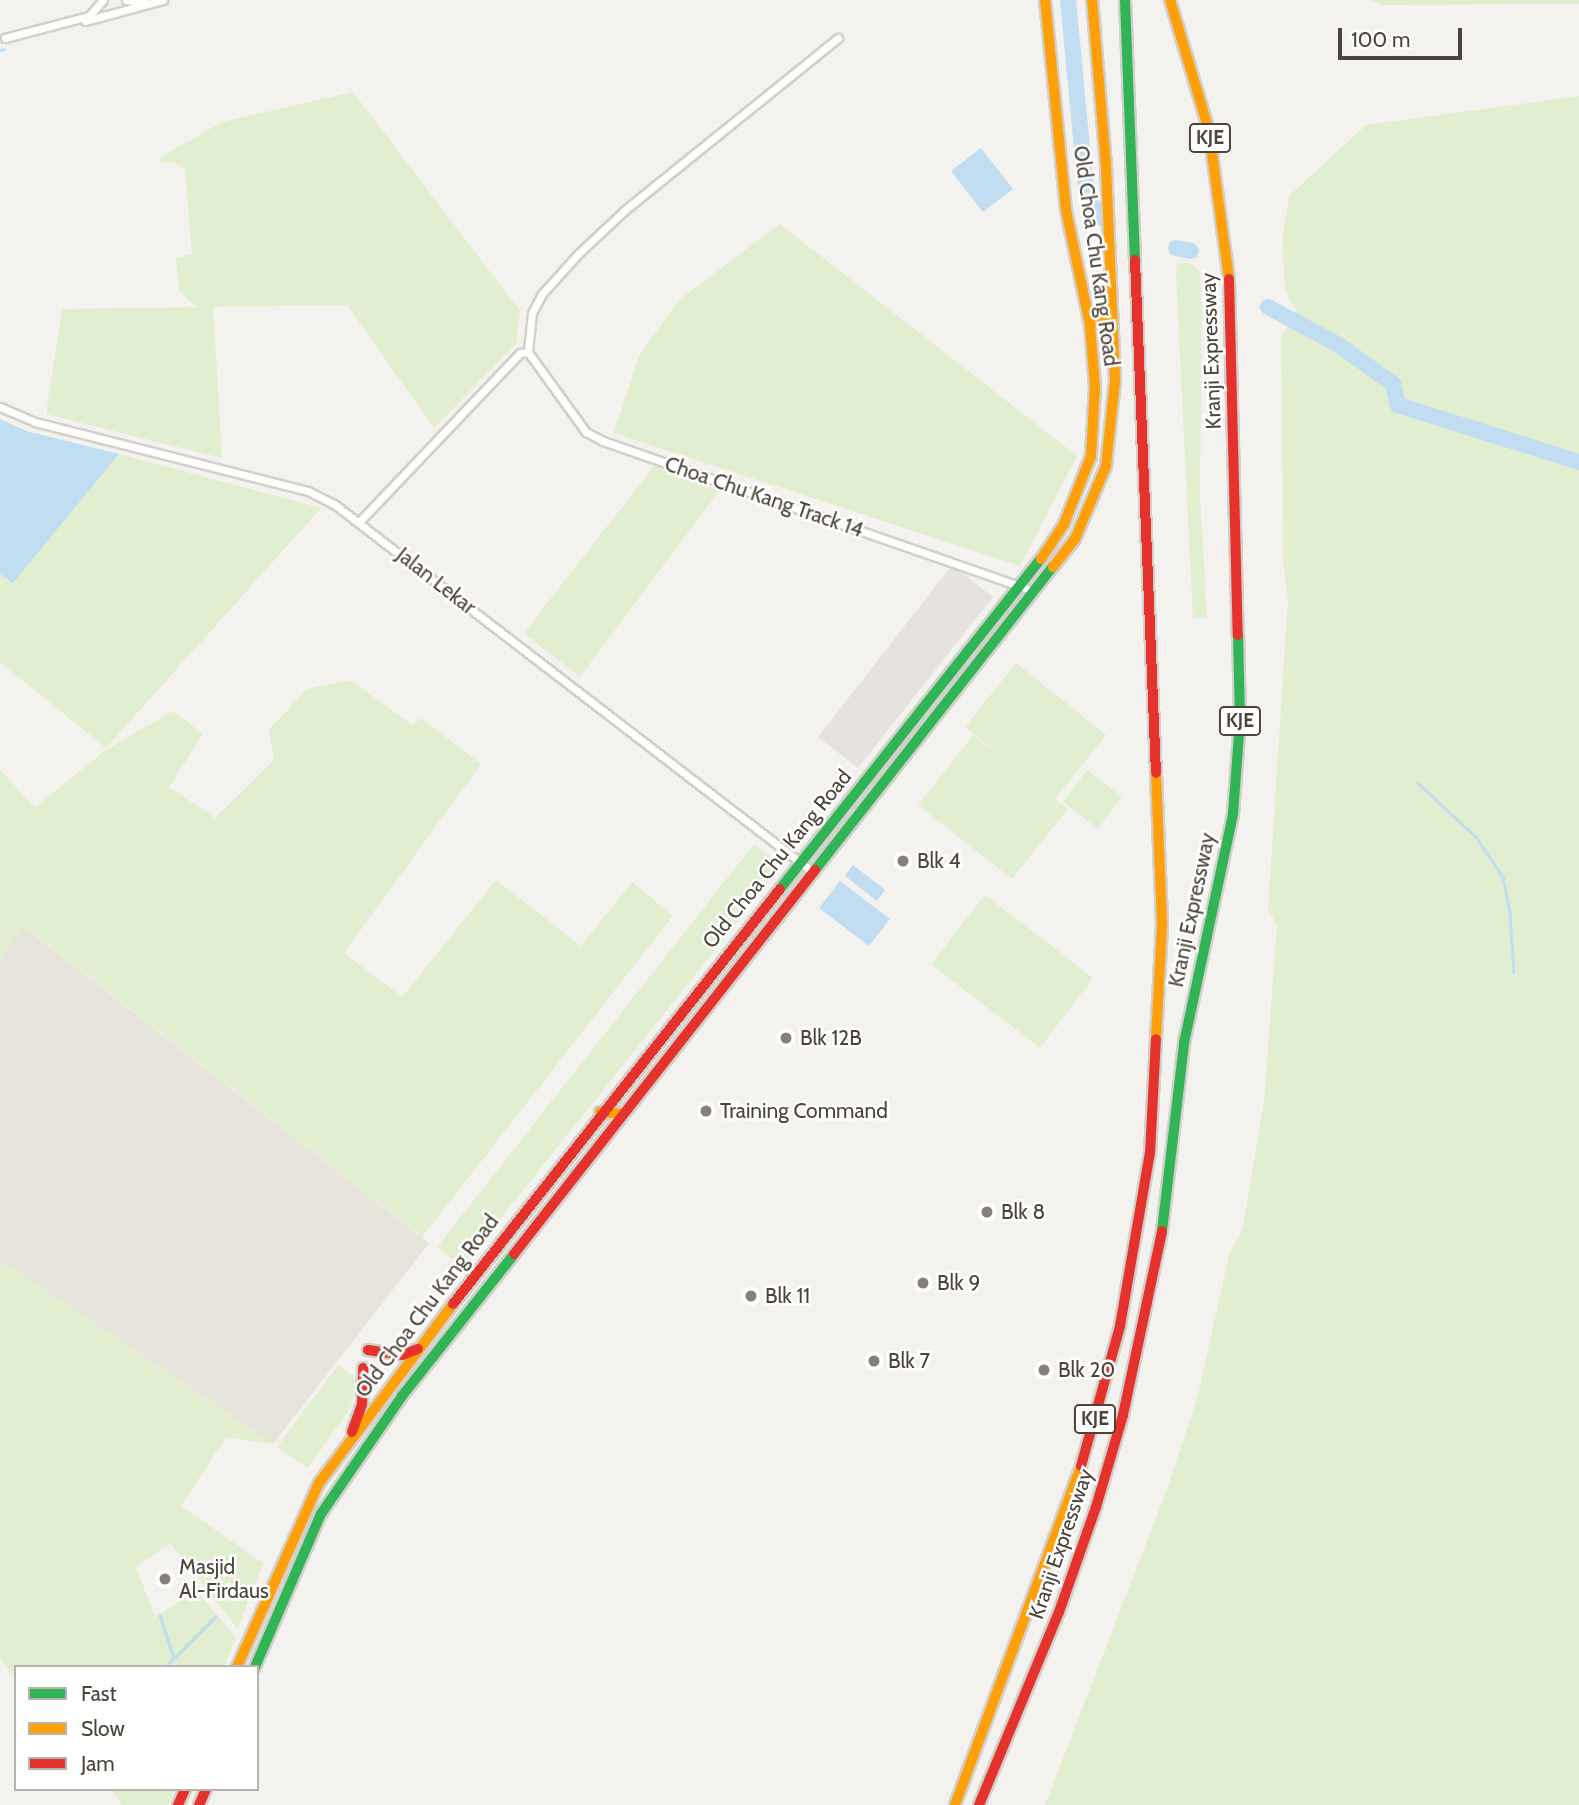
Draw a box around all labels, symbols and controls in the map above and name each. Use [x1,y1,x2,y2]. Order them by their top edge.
scale bar [1341,14,1465,58]
text: 100 m [1351,27,1410,52]
road number: KJE [1187,122,1233,154]
street label: Old Choa Chu Kang Road [1068,144,1124,368]
street label: Kranji Expressway [1196,272,1226,430]
street label: Choa Chu Kang Track 14 [661,451,867,543]
street label: Jalan Lekar [391,542,481,620]
road number: KJE [1217,706,1263,736]
street label: Old Choa Chu Kang Road [697,765,857,953]
street label: Kranji Expressway [1163,831,1221,989]
place label: Blk 4 [917,848,961,874]
marker: Blk 4 [895,853,911,869]
place label: Blk 12B [800,1025,862,1051]
marker: Blk 12B [778,1030,794,1046]
place label: Training Command [720,1098,888,1124]
marker: Training Command [698,1103,714,1119]
place label: Blk 8 [1001,1199,1045,1225]
marker: Blk 8 [979,1204,995,1220]
street label: Old Choa Chu Kang Road [350,1210,504,1402]
place label: Blk 9 [937,1270,980,1296]
marker: Blk 9 [915,1275,931,1291]
place label: Blk 11 [765,1283,810,1309]
marker: Blk 11 [743,1288,759,1304]
place label: Blk 7 [888,1348,930,1374]
marker: Blk 7 [866,1353,882,1369]
place label: Blk 20 [1058,1357,1115,1383]
marker: Blk 20 [1036,1362,1052,1378]
road number: KJE [1072,1404,1118,1434]
street label: Kranji Expressway [1024,1466,1098,1622]
place label: Masjid Al-Firdaus [179,1554,269,1604]
marker: Masjid Al-Firdaus [157,1571,173,1587]
legend [14,1665,259,1791]
text: Fast [81,1681,117,1706]
text: Slow [81,1716,125,1741]
text: Jam [81,1751,115,1776]

